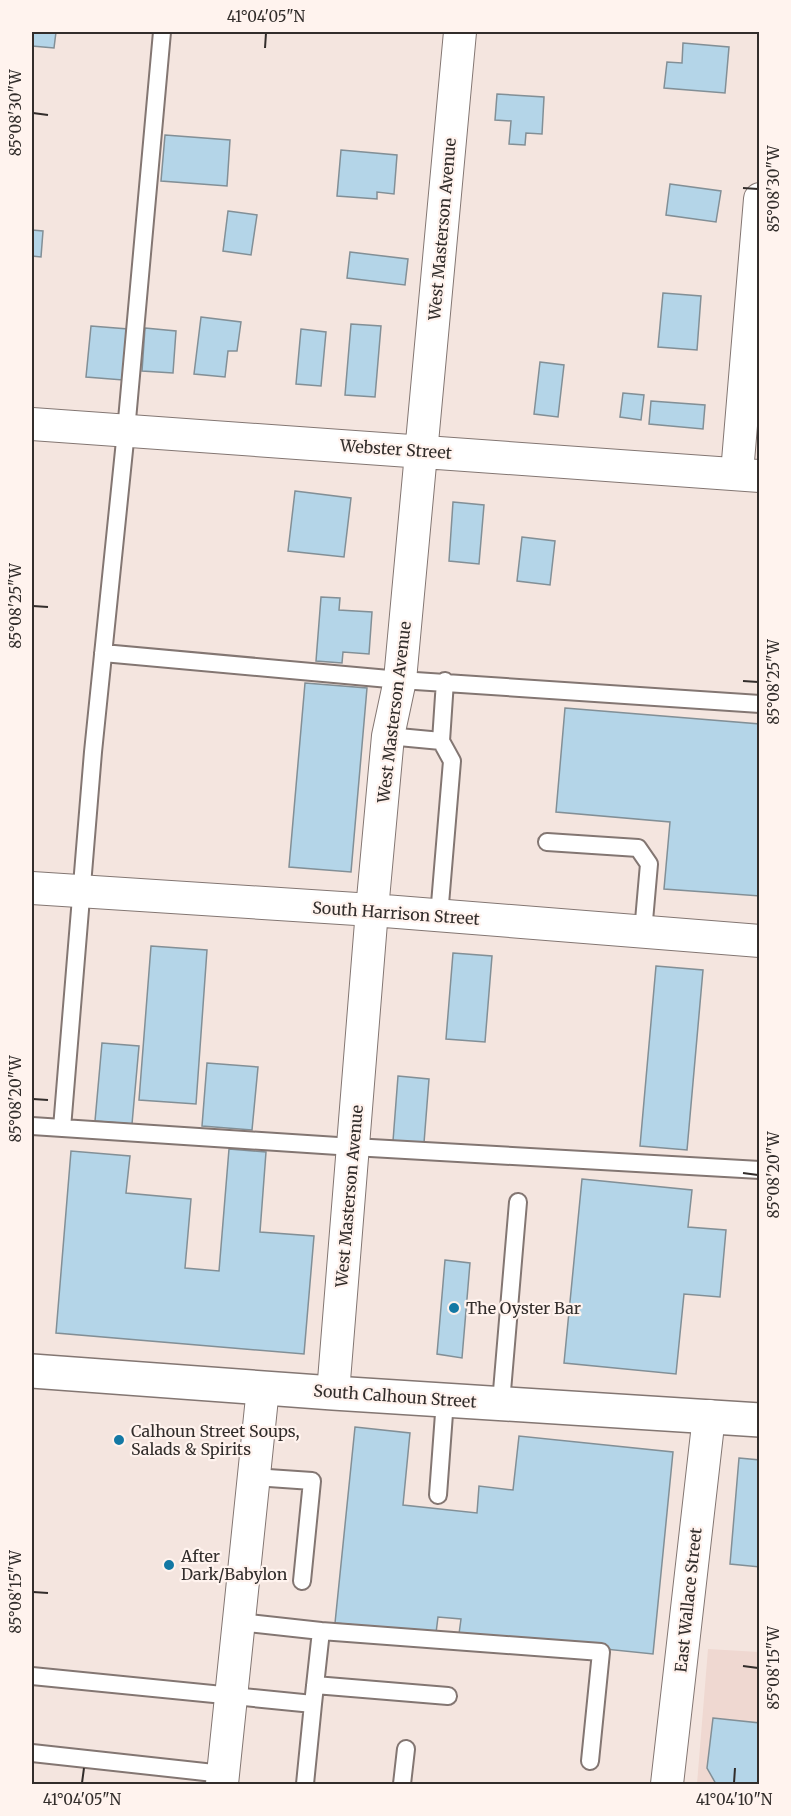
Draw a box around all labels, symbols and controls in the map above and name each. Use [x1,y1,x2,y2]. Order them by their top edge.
text: 41°04'05"N [227,7,306,26]
text: 85°08'30"W [6,69,25,156]
street label: West Masterson Avenue [424,137,460,322]
text: 85°08'30"W [764,145,783,232]
street label: Webster Street [338,435,453,463]
text: 85°08'25"W [6,562,25,649]
street label: West Masterson Avenue [373,620,415,805]
text: 85°08'25"W [764,638,783,725]
street label: South Harrison Street [312,897,481,929]
text: 85°08'20"W [6,1055,25,1142]
street label: West Masterson Avenue [331,1104,367,1289]
text: 85°08'20"W [764,1131,783,1218]
place label: The Oyster Bar [466,1298,581,1318]
marker: The Oyster Bar [447,1301,461,1315]
street label: South Calhoun Street [313,1380,478,1412]
place label: Calhoun Street Soups, Salads & Spirits [131,1421,300,1459]
marker: Calhoun Street Soups, Salads & Spirits [112,1433,126,1447]
street label: East Wallace Street [670,1526,706,1673]
place label: After Dark/Babylon [180,1546,288,1584]
text: 85°08'15"W [6,1549,25,1634]
marker: After Dark/Babylon [162,1558,176,1572]
text: 85°08'15"W [764,1625,783,1710]
text: 41°04'05"N [43,1790,122,1809]
text: 41°04'10"N [696,1790,773,1809]

